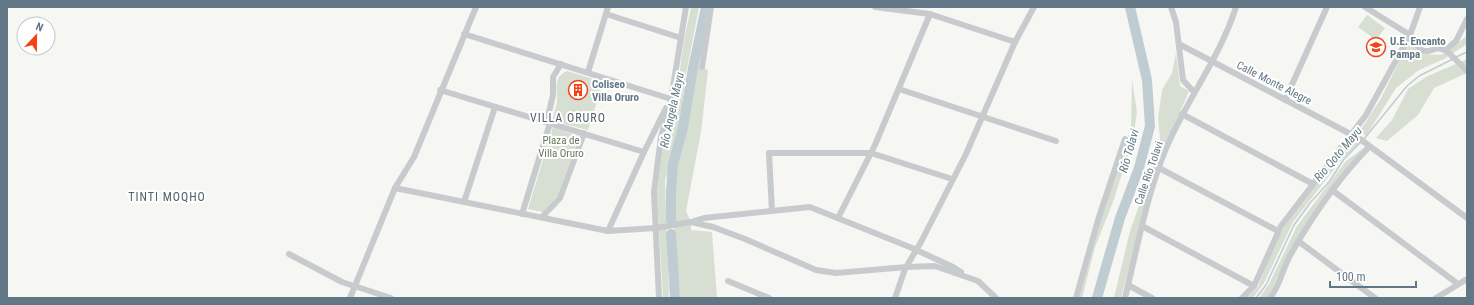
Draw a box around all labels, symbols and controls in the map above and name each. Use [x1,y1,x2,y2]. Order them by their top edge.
north arrow [16,16,56,56]
text: N [34,20,45,35]
place label: U.E. Encanto Pampa [1390,35,1446,61]
school or university icon: U.E. Encanto Pampa [1365,36,1387,58]
street label: Calle Monte Alegre [1234,59,1314,107]
water label: Río Angela Mayu [657,71,687,149]
place label: Coliseo Villa Oruro [592,78,640,104]
building icon: Coliseo Villa Oruro [567,79,589,101]
district label: VILLA ORURO [530,111,606,125]
water label: Rio Qoto Mayu [1311,124,1365,184]
water label: Río Tolavi [1116,127,1142,174]
park label: Plaza de Villa Oruro [538,134,584,160]
street label: Calle Río Tolavi [1132,140,1166,206]
district label: TINTI MOQHO [128,190,206,204]
scale bar [1330,263,1416,289]
text: 100 m [1336,270,1366,284]

